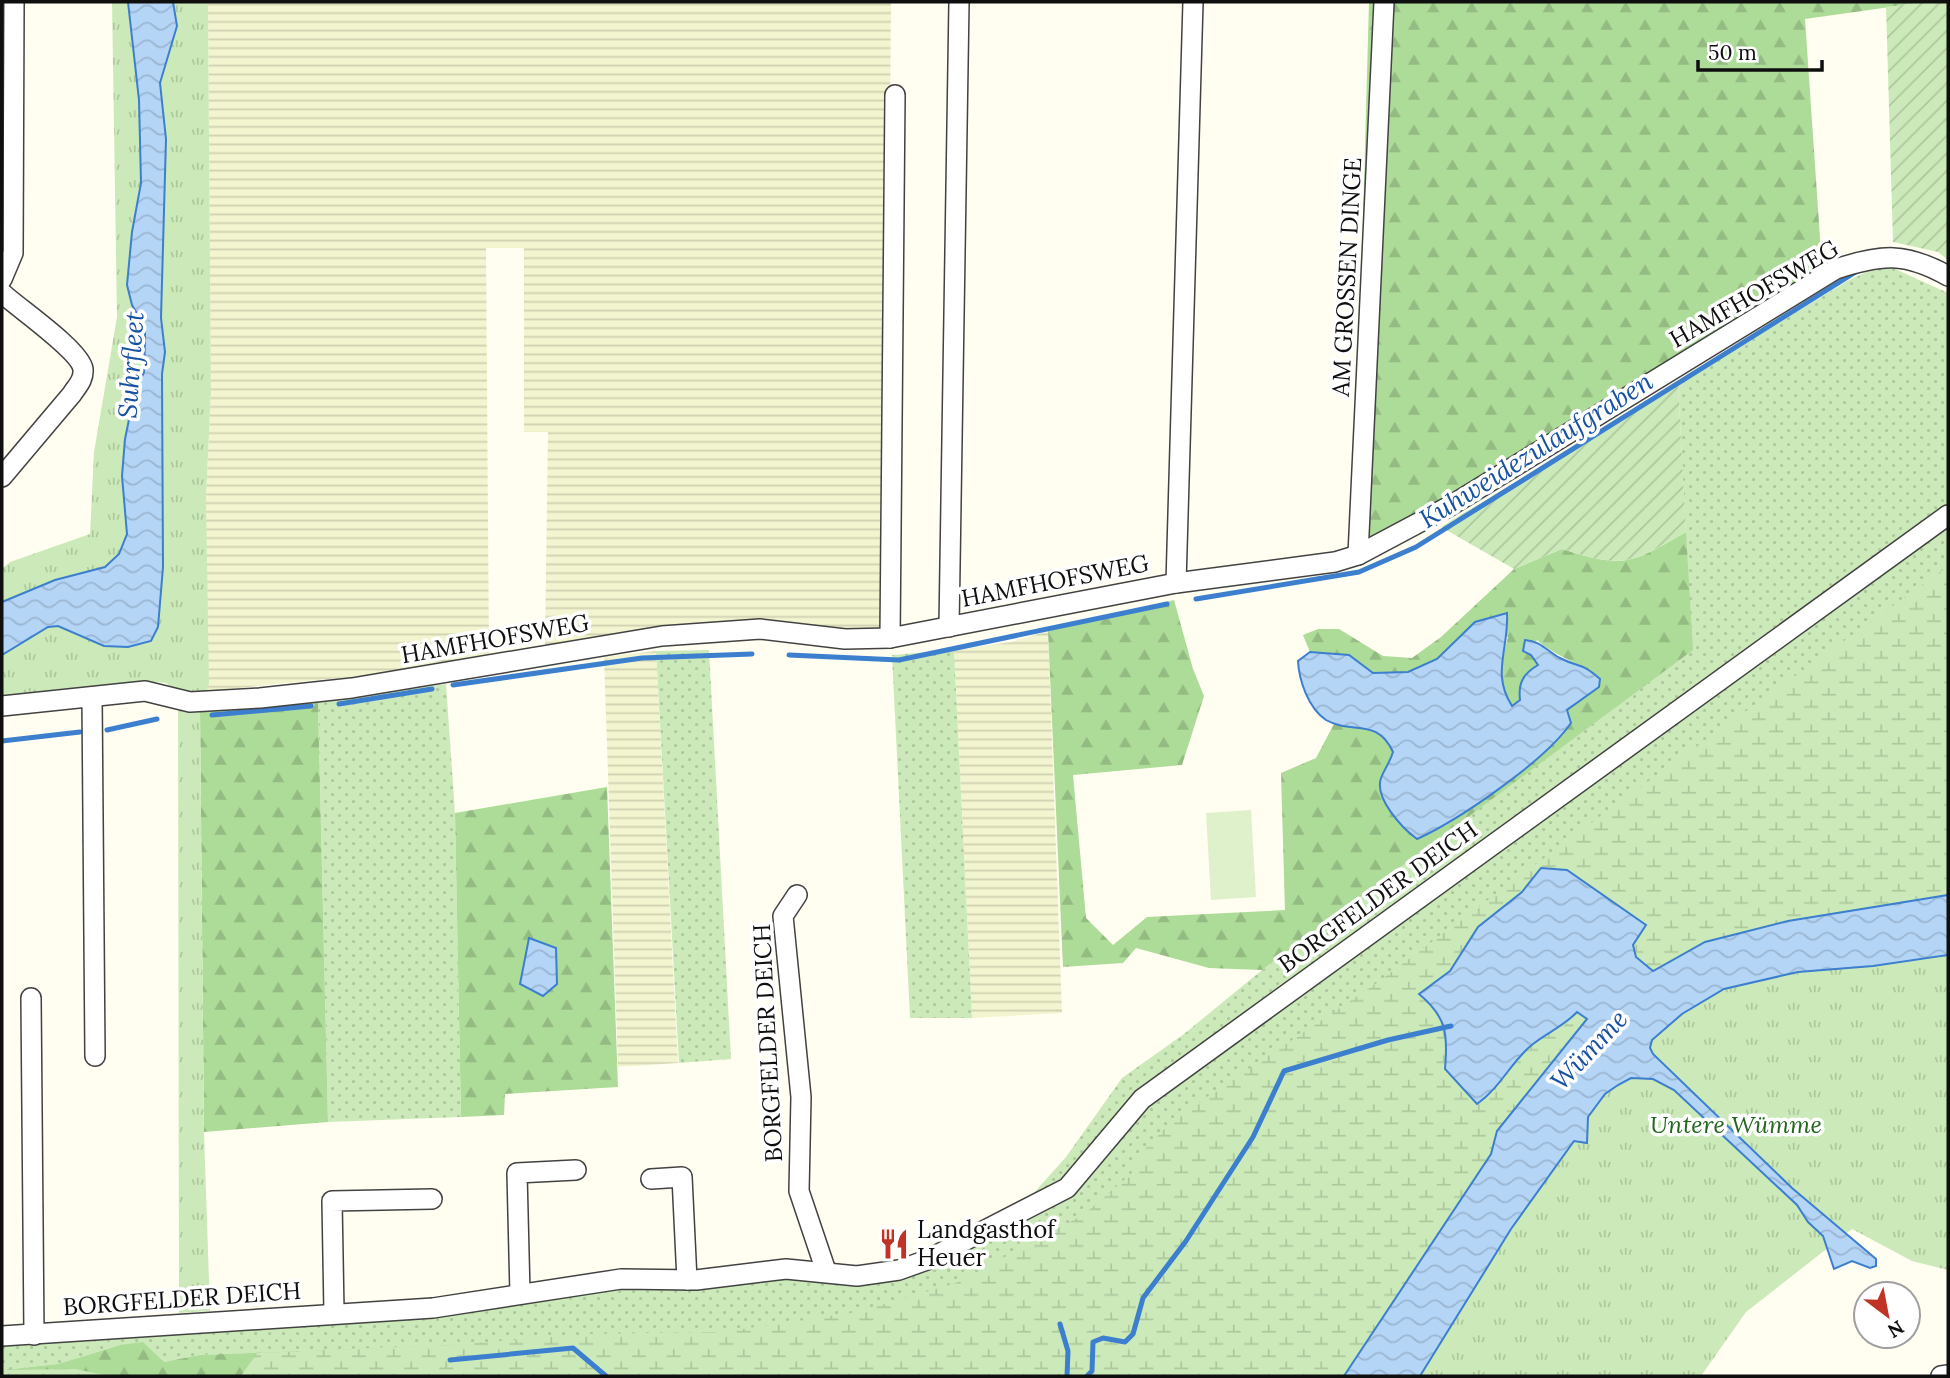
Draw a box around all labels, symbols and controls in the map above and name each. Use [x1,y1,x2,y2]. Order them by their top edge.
scale bar [1698,28,1822,72]
text: 50 m [1708,39,1757,66]
street label: AM GROSSEN DINGE [1325,157,1368,398]
street label: HAMFHOFSWEG [1664,233,1844,355]
water label: Suhrfleet [110,310,151,419]
water label: Kuhweidezulaufgraben [1413,364,1659,535]
street label: HAMFHOFSWEG [959,547,1151,614]
street label: HAMFHOFSWEG [399,607,591,670]
street label: BORGFELDER DEICH [1272,814,1483,979]
street label: BORGFELDER DEICH [746,923,789,1163]
water label: Wümme [1543,1002,1634,1097]
park label: Untere Wümme [1650,1109,1822,1140]
place label: Landgasthof Heuer [917,1214,1057,1273]
restaurant icon: Landgasthof Heuer [877,1227,911,1261]
street label: BORGFELDER DEICH [62,1275,302,1322]
north arrow [1852,1280,1922,1350]
text: N [1883,1315,1909,1344]

